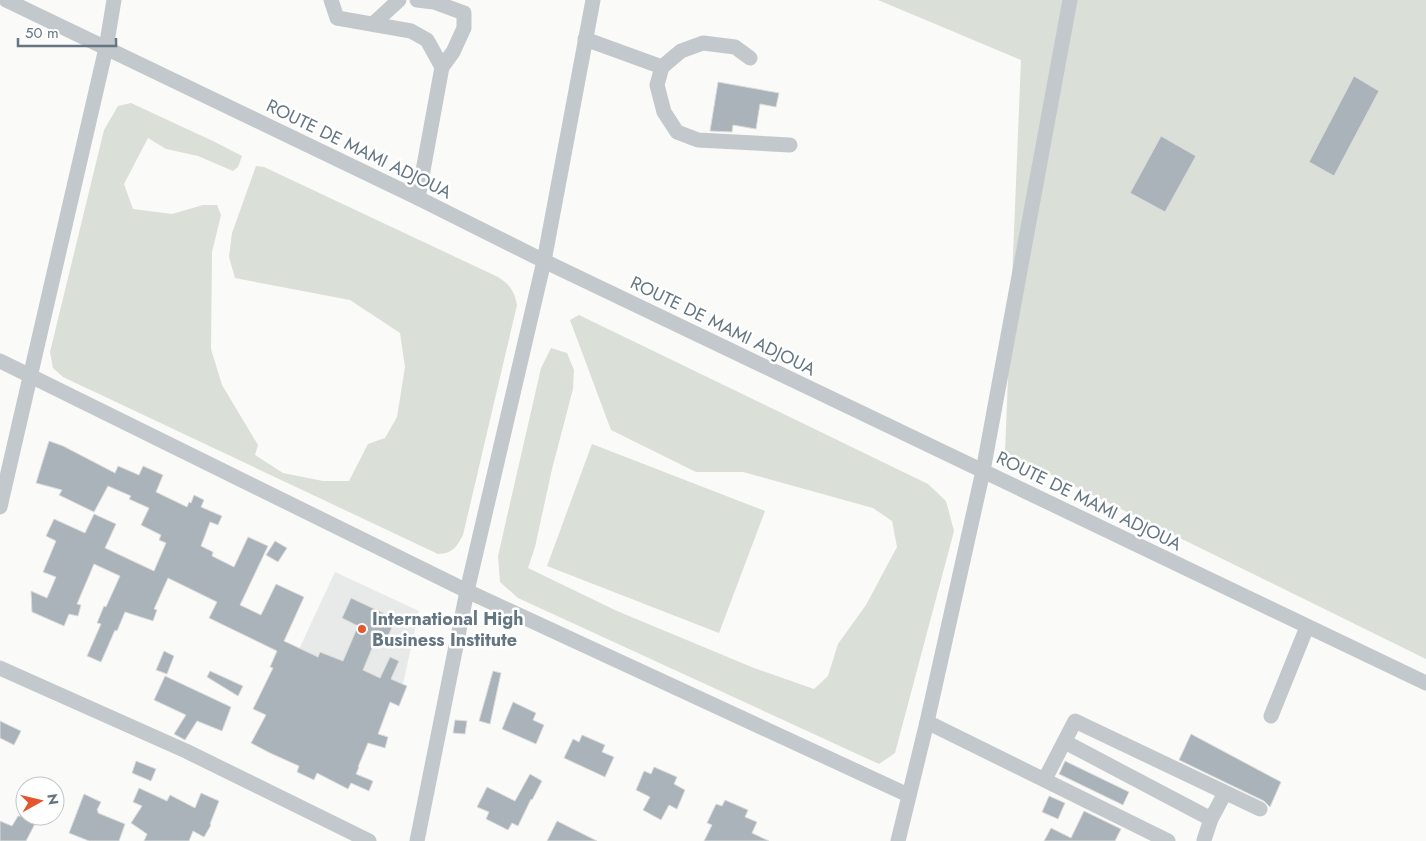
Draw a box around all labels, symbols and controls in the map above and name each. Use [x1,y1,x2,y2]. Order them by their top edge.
scale bar [18,15,115,47]
text: 50 m [25,22,59,44]
street label: ROUTE DE MAMI ADJOUA [262,93,456,205]
street label: ROUTE DE MAMI ADJOUA [626,270,820,382]
street label: ROUTE DE MAMI ADJOUA [992,445,1186,557]
place label: International High Business Institute [372,606,524,653]
marker: International High Business Institute [356,623,368,635]
north arrow [15,776,65,826]
text: N [42,792,64,806]

